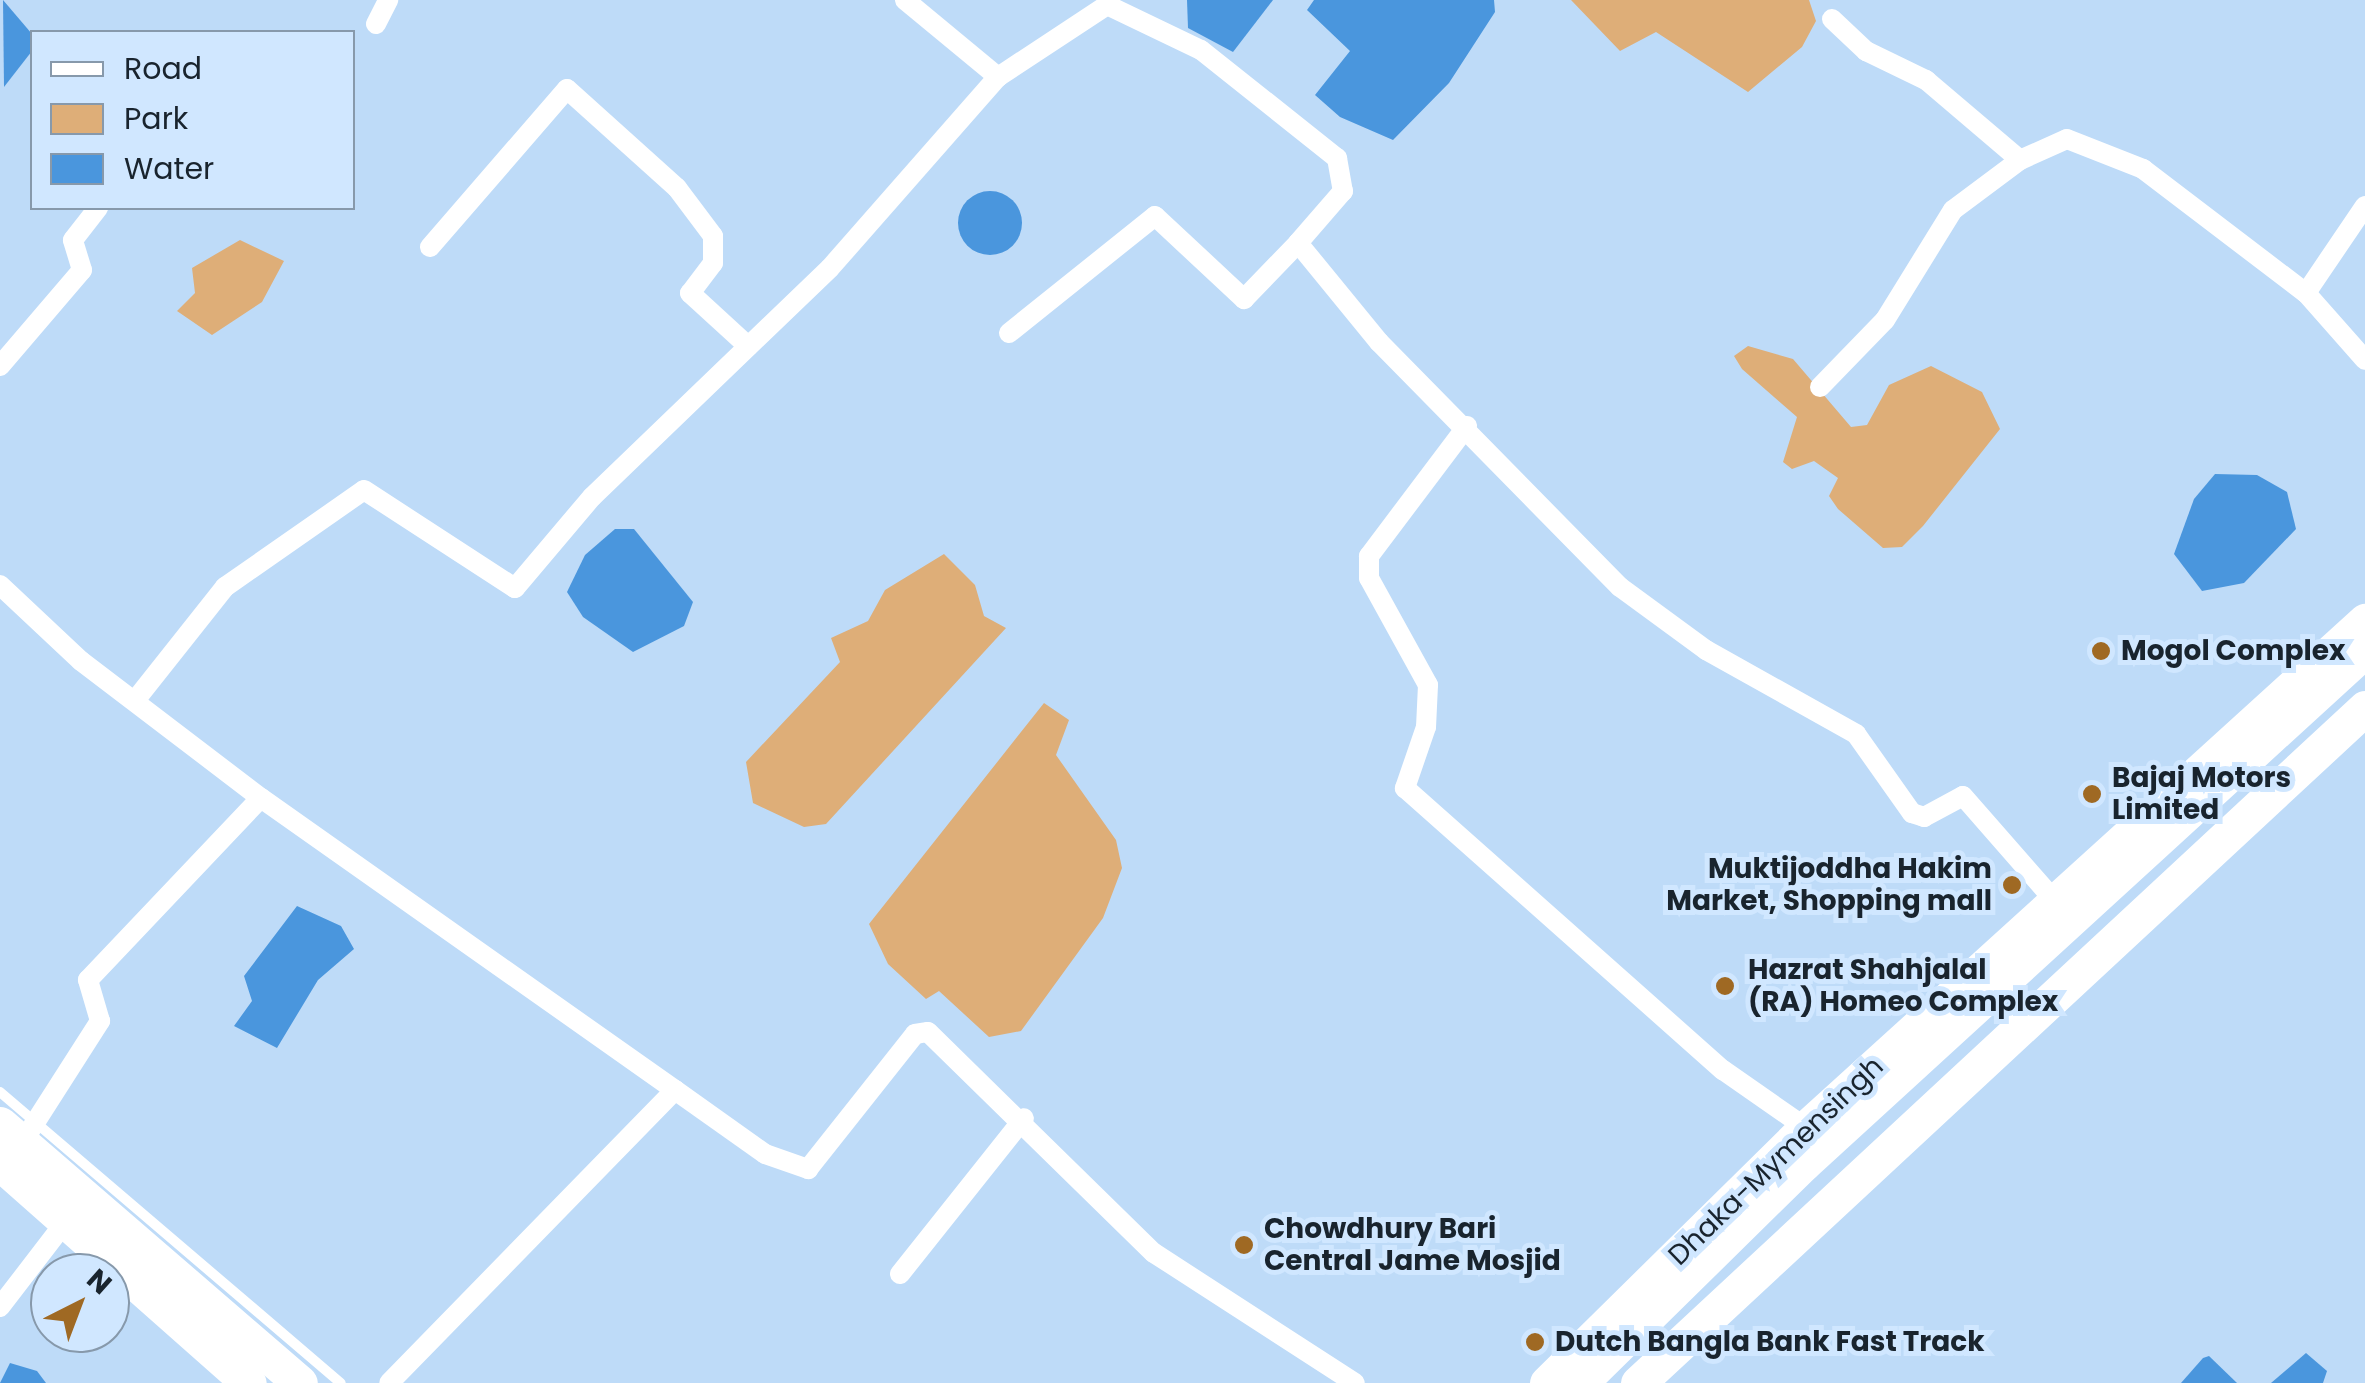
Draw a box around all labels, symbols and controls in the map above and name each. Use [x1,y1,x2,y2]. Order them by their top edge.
legend [30,30,355,210]
text: Road [124,47,202,90]
text: Park [124,97,188,140]
text: Water [124,147,214,190]
place label: Mogol Complex [2121,634,2345,668]
marker: Mogol Complex [2090,640,2112,662]
place label: Bajaj Motors Limited [2112,761,2291,827]
marker: Bajaj Motors Limited [2081,783,2103,805]
place label: Muktijoddha Hakim Market, Shopping mall [1666,852,1992,918]
marker: Muktijoddha Hakim Market, Shopping mall [2001,874,2023,896]
place label: Hazrat Shahjalal (RA) Homeo Complex [1748,953,2058,1019]
marker: Hazrat Shahjalal (RA) Homeo Complex [1712,973,1738,999]
street label: Dhaka-Mymensingh [1662,1050,1890,1272]
place label: Chowdhury Bari Central Jame Mosjid [1264,1212,1561,1278]
marker: Chowdhury Bari Central Jame Mosjid [1233,1234,1255,1256]
north arrow [30,1253,130,1353]
text: N [78,1260,120,1303]
place label: Dutch Bangla Bank Fast Track [1555,1325,1985,1359]
marker: Dutch Bangla Bank Fast Track [1524,1331,1546,1353]

